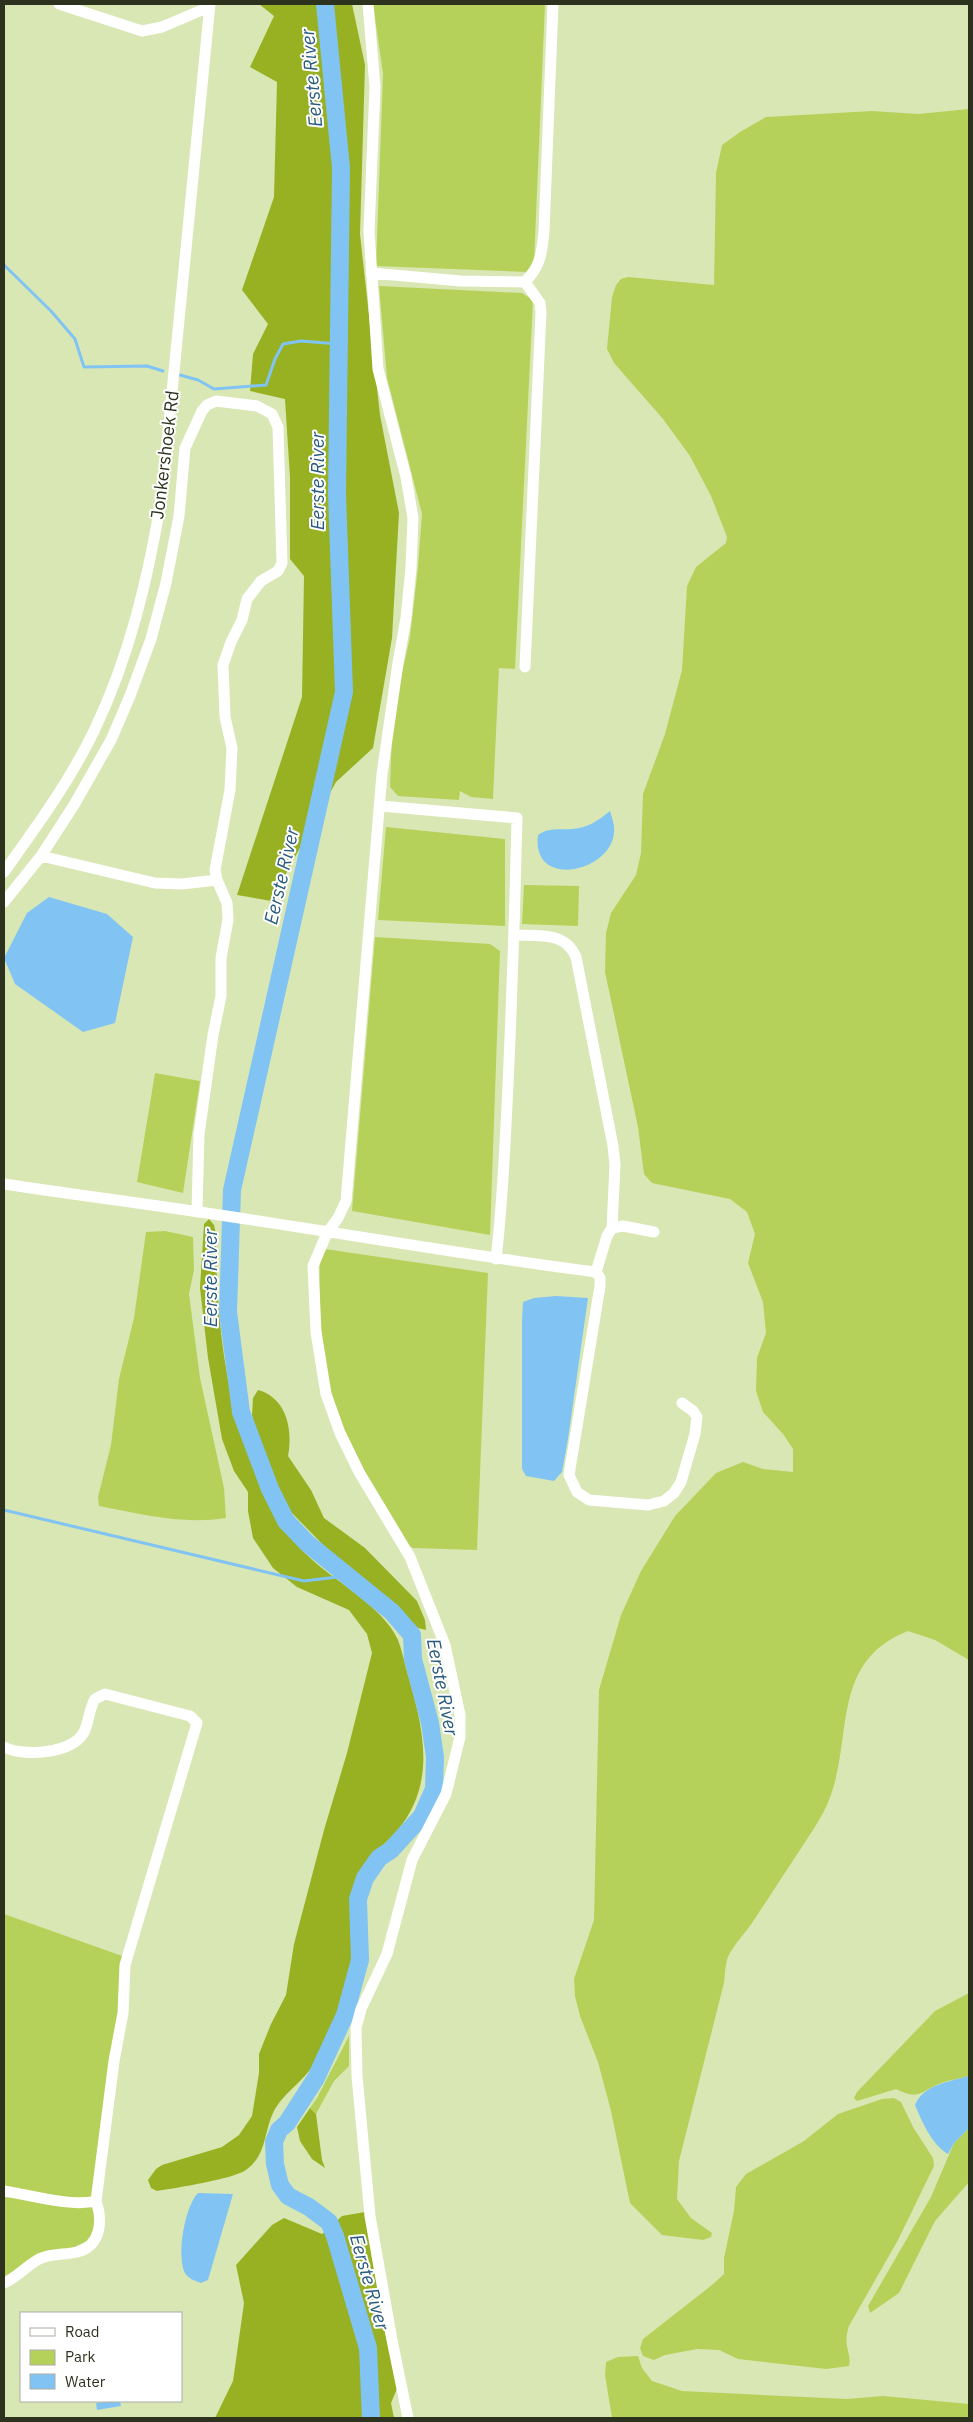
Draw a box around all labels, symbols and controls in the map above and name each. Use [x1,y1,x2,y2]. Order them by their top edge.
water label: Eerste River [295,27,327,128]
street label: Jonkershoek Rd [145,389,184,521]
water label: Eerste River [305,431,329,530]
water label: Eerste River [258,824,304,927]
water label: Eerste River [198,1228,222,1327]
water label: Eerste River [422,1636,464,1739]
water label: Eerste River [345,2231,395,2334]
legend [20,2312,182,2402]
text: Road [65,2322,100,2341]
text: Park [65,2347,95,2366]
text: Water [65,2372,106,2391]

